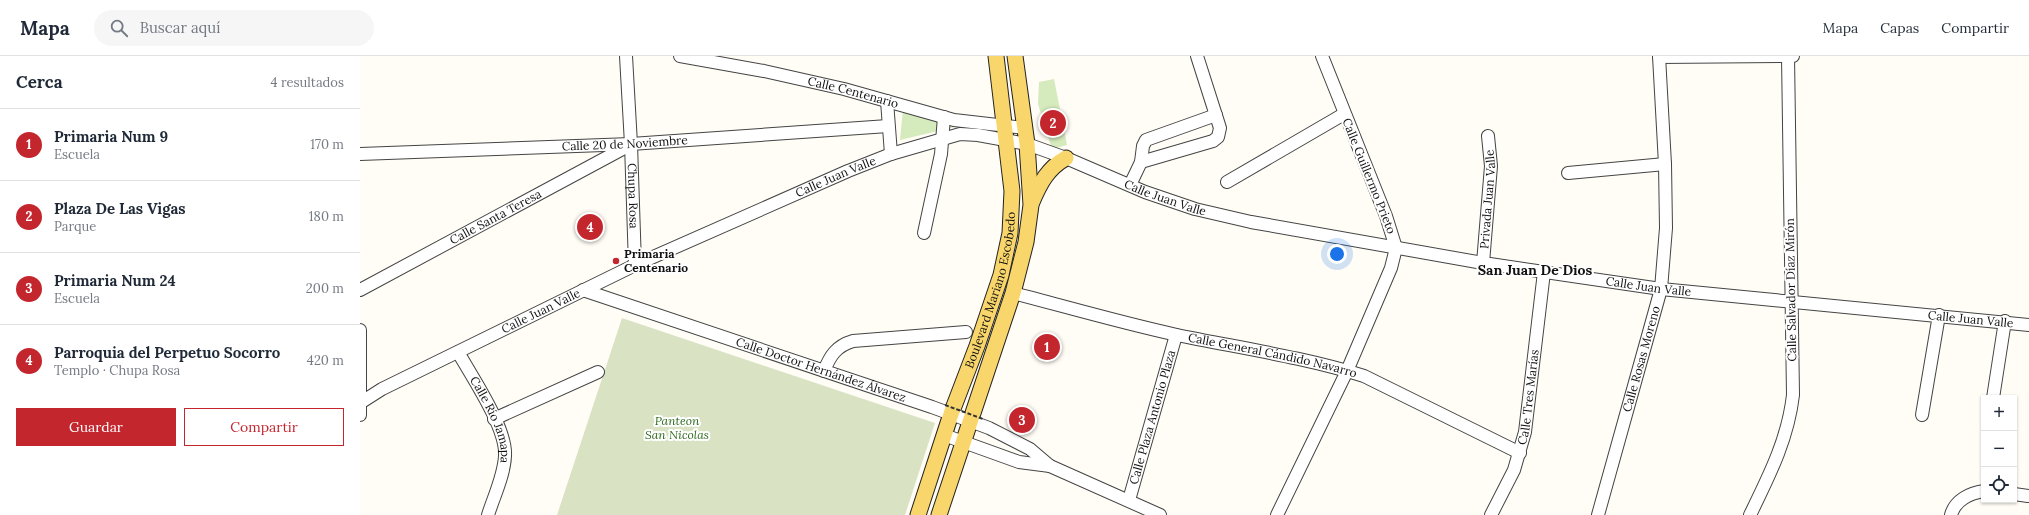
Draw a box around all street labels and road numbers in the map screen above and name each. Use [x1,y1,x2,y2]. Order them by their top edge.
street label: Calle Centenario [806,73,900,111]
street label: Calle Guillermo Prieto [1339,116,1400,236]
street label: Calle 20 de Noviembre [562,132,689,154]
street label: Privada Juan Valle [1476,148,1498,249]
street label: Calle Juan Valle [793,153,878,200]
street label: Chupa Rosa [625,163,642,229]
street label: Calle Juan Valle [1122,176,1208,218]
street label: Calle Santa Teresa [447,186,544,247]
street label: Boulevard Mariano Escobedo [961,211,1018,370]
street label: Calle Salvador Díaz Mirón [1782,218,1799,362]
street label: Calle Juan Valle [1605,273,1692,299]
street label: Calle Juan Valle [499,285,583,336]
street label: Calle Rosas Moreno [1619,304,1663,414]
street label: Calle Juan Valle [1927,307,2015,330]
street label: Calle General Cándido Navarro [1187,329,1359,380]
street label: Calle Doctor Hernández Álvarez [734,334,908,405]
street label: Calle Plaza Antonio Plaza [1126,348,1178,486]
street label: Calle Tres Marías [1514,348,1542,447]
street label: Calle Río Jamapa [467,373,513,464]

